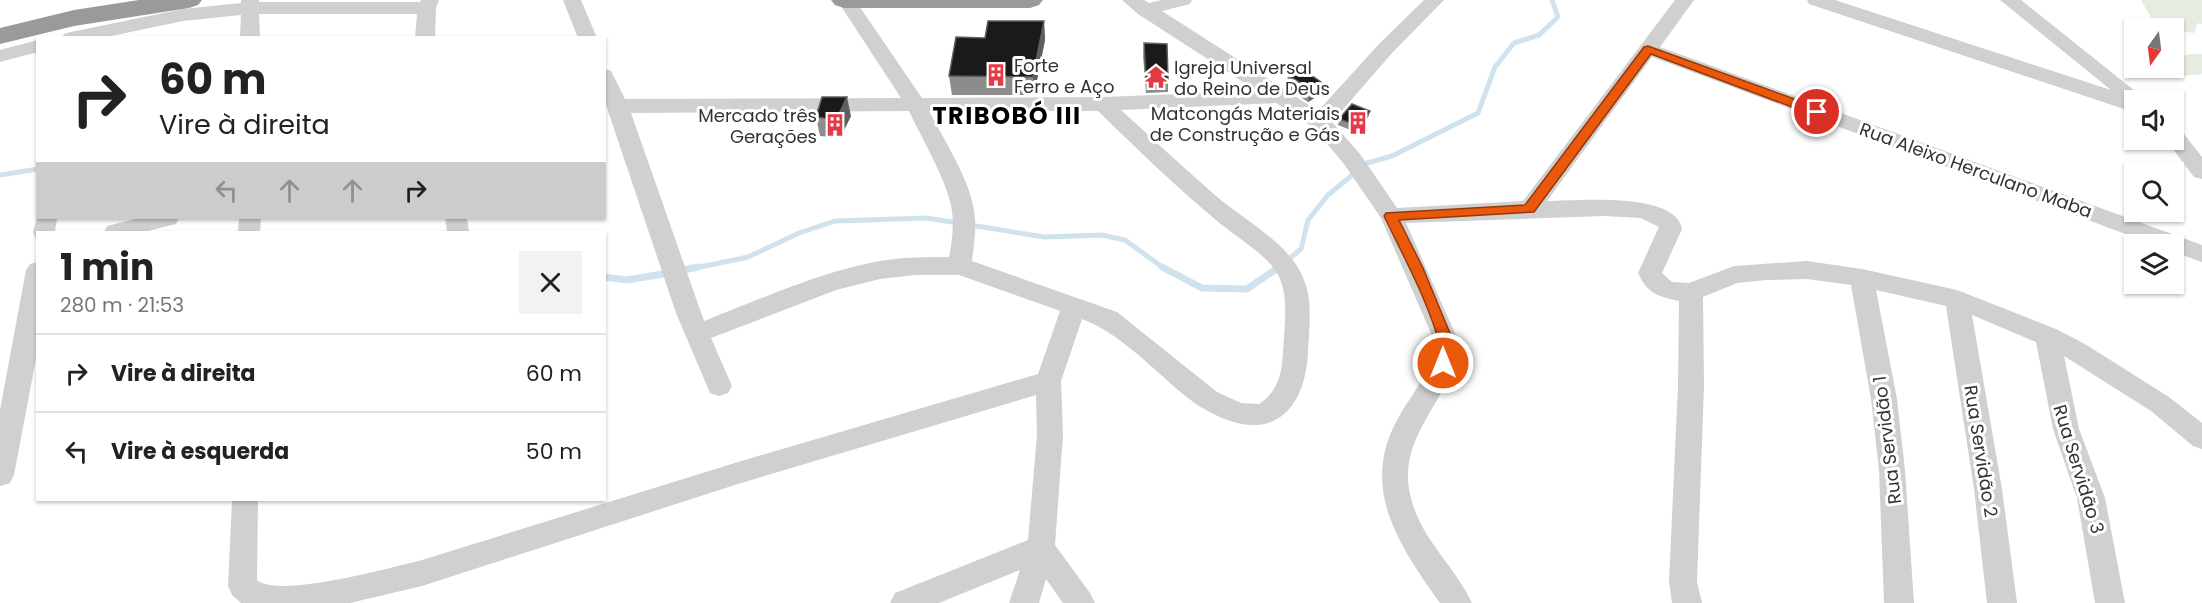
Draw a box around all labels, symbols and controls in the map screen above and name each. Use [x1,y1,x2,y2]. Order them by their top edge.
north arrow [2124,18,2184,78]
map controls [2124,18,2184,294]
text: 60 m [159,50,267,109]
place label: Forte Ferro e Aço [1014,53,1115,99]
place label: Igreja Universal do Reino de Deus [1174,55,1330,101]
icon: right [60,60,138,138]
building icon: Forte Ferro e Aço [983,62,1009,88]
temple icon: Igreja Universal do Reino de Deus [1143,64,1169,90]
pin [1791,86,1842,137]
button: sound [2124,90,2184,150]
icon: arrive [1800,95,1833,128]
district label: TRIBOBÓ III [932,99,1082,132]
place label: Matcongás Materiais de Construção e Gás [1150,101,1340,147]
place label: Mercado três Gerações [698,103,817,149]
text: Vire à direita [159,106,330,143]
building icon: Matcongás Materiais de Construção e Gás [1345,110,1371,136]
building icon: Mercado três Gerações [822,112,848,138]
street label: Rua Aleixo Herculano Maba [1856,116,2096,224]
button: search [2124,162,2184,222]
icon: left [210,174,243,207]
icon: ahead [273,174,306,207]
icon: ahead [336,174,369,207]
icon: right [399,174,432,207]
button: layers [2124,234,2184,294]
text: 1 min [60,242,154,293]
button: close [519,251,582,314]
text: 280 m · 21:53 [60,291,184,319]
position arrow [1411,331,1475,395]
icon: right [60,357,93,390]
text: Vire à direita [111,358,256,389]
text: 60 m [526,358,582,389]
street label: Rua Servidão 1 [1867,375,1907,505]
street label: Rua Servidão 2 [1958,383,2004,519]
street label: Rua Servidão 3 [2048,401,2110,537]
icon: left [60,435,93,468]
text: Vire à esquerda [111,436,289,467]
text: 50 m [526,436,582,467]

